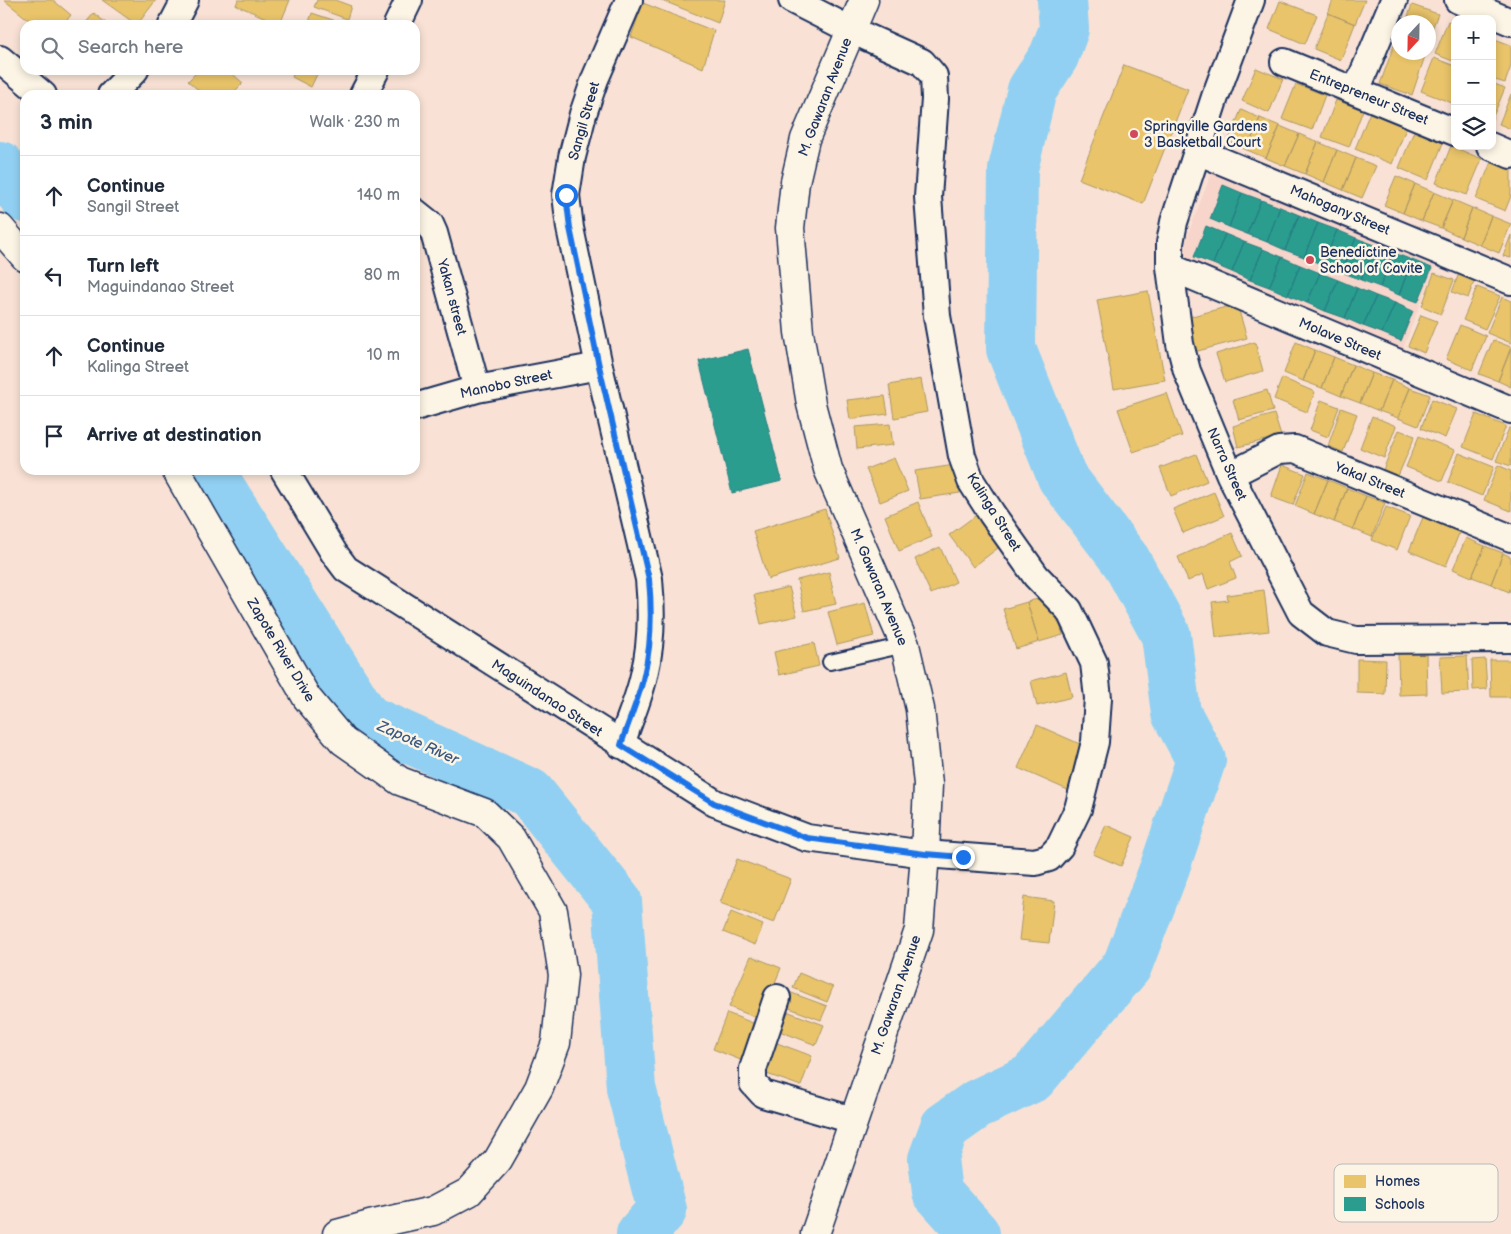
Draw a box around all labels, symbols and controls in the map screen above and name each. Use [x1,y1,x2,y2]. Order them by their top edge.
north arrow [1391,15,1436,60]
map controls [1451,15,1496,150]
button: + [1451,15,1496,60]
search box [20,20,420,75]
icon: search [38,34,66,62]
street label: M. Gawaran Avenue [795,35,855,159]
text: Search here [78,36,183,59]
button: − [1451,60,1496,105]
street label: Entrepreneur Street [1307,65,1432,129]
street label: Sangil Street [565,79,603,162]
button: layers [1451,105,1496,150]
text: 3 min [40,110,93,135]
text: Walk · 230 m [310,113,400,132]
place label: Springville Gardens 3 Basketball Court [1144,118,1268,151]
marker: Springville Gardens 3 Basketball Court [1128,128,1140,140]
text: Continue [87,175,165,198]
street label: Mahogany Street [1287,181,1393,239]
icon: ahead [40,182,68,210]
route start [555,184,578,207]
text: 140 m [357,186,400,205]
text: Sangil Street [87,198,179,217]
place label: Benedictine School of Cavite [1320,244,1423,277]
marker: Benedictine School of Cavite [1304,254,1316,266]
text: Turn left [87,255,159,278]
street label: Yakan street [433,256,470,338]
icon: left [40,262,68,290]
text: 80 m [364,266,400,285]
text: Maguindanao Street [87,278,234,297]
street label: Molave Street [1296,314,1384,364]
text: Continue [87,335,165,358]
icon: ahead [40,342,68,370]
text: 10 m [367,346,400,365]
text: Kalinga Street [87,358,189,377]
street label: Manobo Street [458,366,554,402]
icon: arrive [40,422,68,450]
text: Arrive at destination [87,424,262,447]
street label: Narra Street [1203,425,1251,504]
street label: Yakal Street [1331,458,1408,502]
street label: Kalinga Street [963,470,1025,555]
street label: M. Gawaran Avenue [847,526,911,648]
street label: Zapote River Drive [243,594,319,705]
street label: Maguindanao Street [488,656,606,741]
water label: Zapote River [374,716,463,770]
route end [952,846,975,869]
street label: M. Gawaran Avenue [868,933,924,1057]
legend [1334,1164,1498,1222]
text: Homes [1375,1173,1420,1190]
text: Schools [1375,1196,1425,1213]

